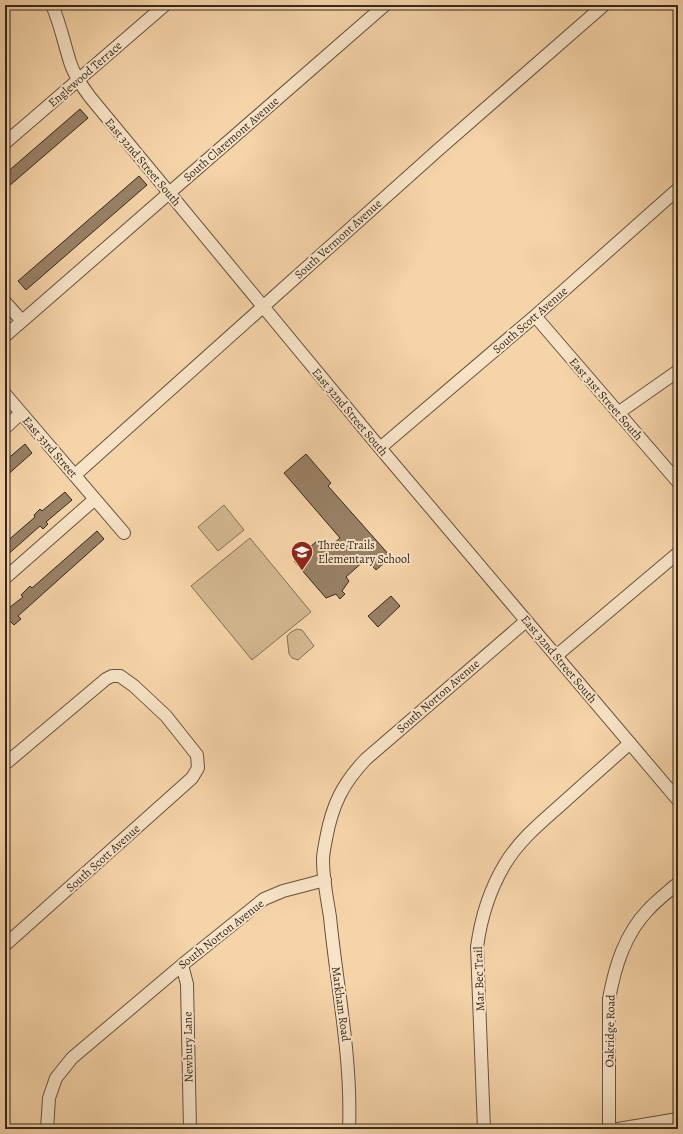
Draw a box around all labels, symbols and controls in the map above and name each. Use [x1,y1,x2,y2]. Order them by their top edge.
street label: Englewood Terrace [45,38,125,110]
street label: South Claremont Avenue [180,93,282,185]
street label: East 32nd Street South [101,115,185,210]
street label: South Vermont Avenue [291,195,385,283]
street label: South Scott Avenue [489,283,571,357]
street label: East 31st Street South [566,354,647,444]
street label: East 32nd Street South [308,365,392,460]
street label: East 33rd Street [19,413,81,481]
place label: Three Trails Elementary School [318,537,410,567]
school or university icon: Three Trails Elementary School [289,539,315,572]
street label: East 32nd Street South [517,612,601,707]
street label: South Norton Avenue [393,656,483,736]
street label: South Scott Avenue [63,820,143,896]
street label: South Norton Avenue [175,895,267,973]
street label: Mar Bec Trail [470,946,488,1012]
street label: Markham Road [328,965,354,1043]
street label: Oakridge Road [601,994,619,1068]
street label: Newbury Lane [179,1011,197,1083]

